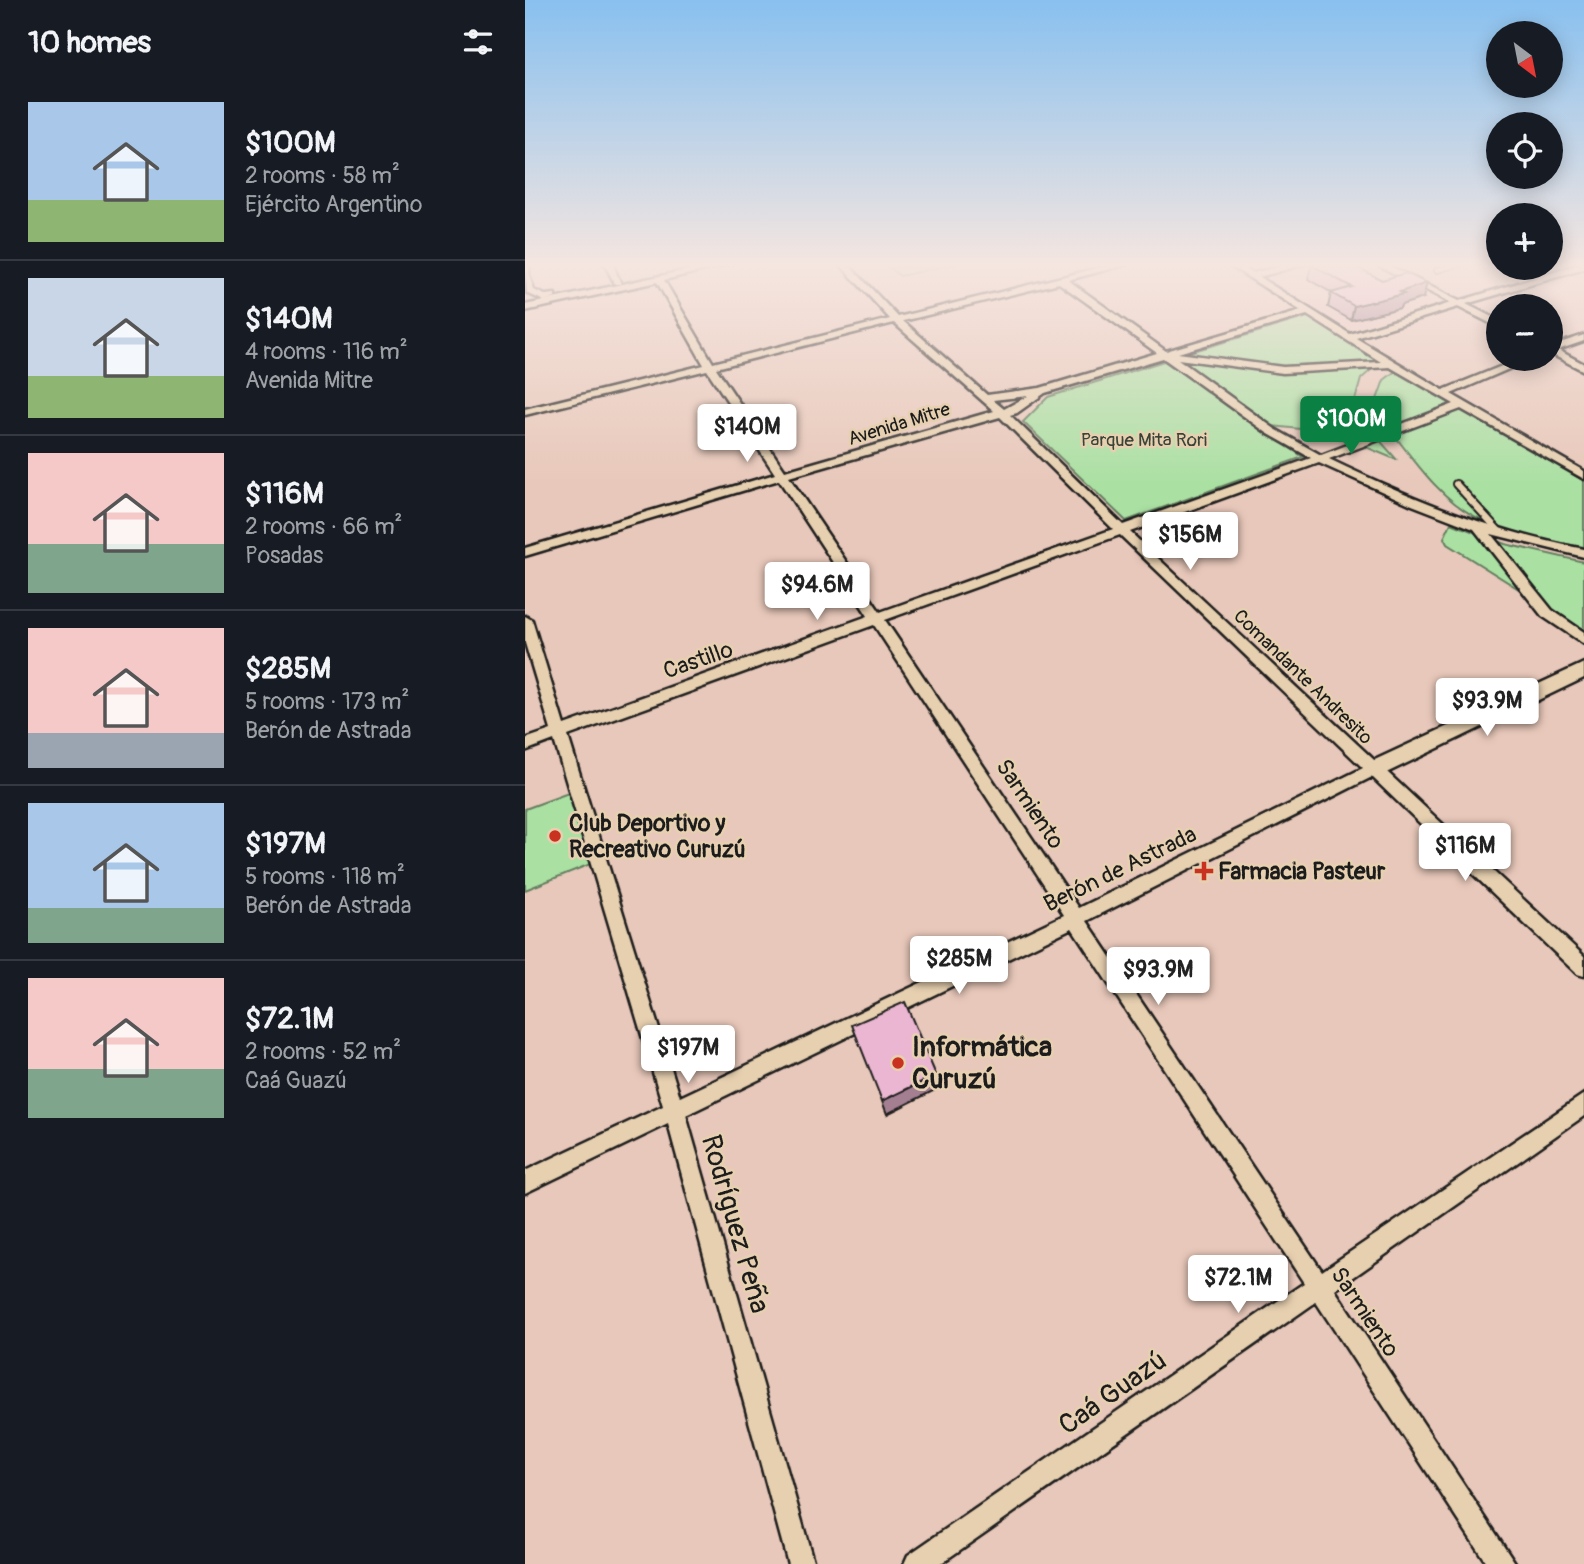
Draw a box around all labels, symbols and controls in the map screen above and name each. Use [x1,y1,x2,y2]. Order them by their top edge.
north arrow [1486,21,1563,98]
map controls [1486,21,1563,371]
icon: filters [459,23,497,61]
text: 10 homes [28,24,151,61]
button: locate [1486,112,1563,189]
text: $100M [245,124,336,161]
icon: home [84,130,168,214]
text: 2 rooms · 58 m² [245,161,400,190]
text: Ejército Argentino [245,190,422,219]
button: + [1486,203,1563,280]
button: − [1486,294,1563,371]
text: $140M [245,300,332,337]
icon: home [84,306,168,390]
text: 4 rooms · 116 m² [245,337,408,366]
text: Avenida Mitre [245,366,373,395]
pin: $100M [1302,396,1400,456]
street label: Avenida Mitre [845,397,954,451]
text: $100M [1316,404,1386,433]
pin: $140M [698,405,796,464]
text: $140M [713,412,781,441]
park label: Parque Mita Rori [1081,428,1207,452]
text: $116M [245,475,324,512]
icon: home [84,481,168,565]
text: 2 rooms · 66 m² [245,512,402,541]
pin: $156M [1141,512,1239,572]
text: $156M [1158,520,1222,549]
text: Posadas [245,541,323,570]
pin: $94.6M [760,562,874,622]
text: $94.6M [781,570,853,599]
street label: Comandante Andresito [1228,604,1378,750]
street label: Castillo [659,635,737,685]
text: $285M [245,650,331,687]
icon: home [84,656,168,740]
pin: $93.9M [1430,678,1544,738]
text: $93.9M [1452,686,1522,715]
text: 5 rooms · 173 m² [245,687,409,716]
text: Berón de Astrada [245,716,411,745]
street label: Sarmiento [989,754,1071,854]
place label: Club Deportivo y Recreativo Curuzú [569,809,746,864]
street label: Berón de Astrada [1039,820,1201,918]
pin: $116M [1416,824,1514,883]
text: $197M [245,825,326,862]
marker: Club Deportivo y Recreativo Curuzú [547,828,563,844]
icon: home [84,831,168,915]
text: $116M [1435,831,1495,860]
place label: Farmacia Pasteur [1218,857,1386,886]
text: 5 rooms · 118 m² [245,862,405,891]
marker: Farmacia Pasteur [1196,863,1212,879]
text: Berón de Astrada [245,891,411,920]
pin: $285M [910,936,1008,996]
text: $285M [926,944,992,973]
pin: $93.9M [1101,948,1215,1007]
text: $93.9M [1123,955,1193,984]
text: $72.1M [245,1000,334,1037]
icon: home [84,1006,168,1090]
pin: $197M [639,1026,737,1085]
place label: Informática Curuzú [912,1030,1052,1097]
text: $197M [657,1033,719,1062]
text: 2 rooms · 52 m² [245,1037,401,1066]
marker: Informática Curuzú [890,1055,906,1071]
text: Caá Guazú [245,1066,347,1095]
street label: Rodríguez Peña [693,1131,777,1317]
pin: $72.1M [1181,1256,1295,1315]
street label: Sarmiento [1324,1262,1406,1362]
text: $72.1M [1204,1263,1272,1292]
street label: Caá Guazú [1052,1343,1174,1443]

